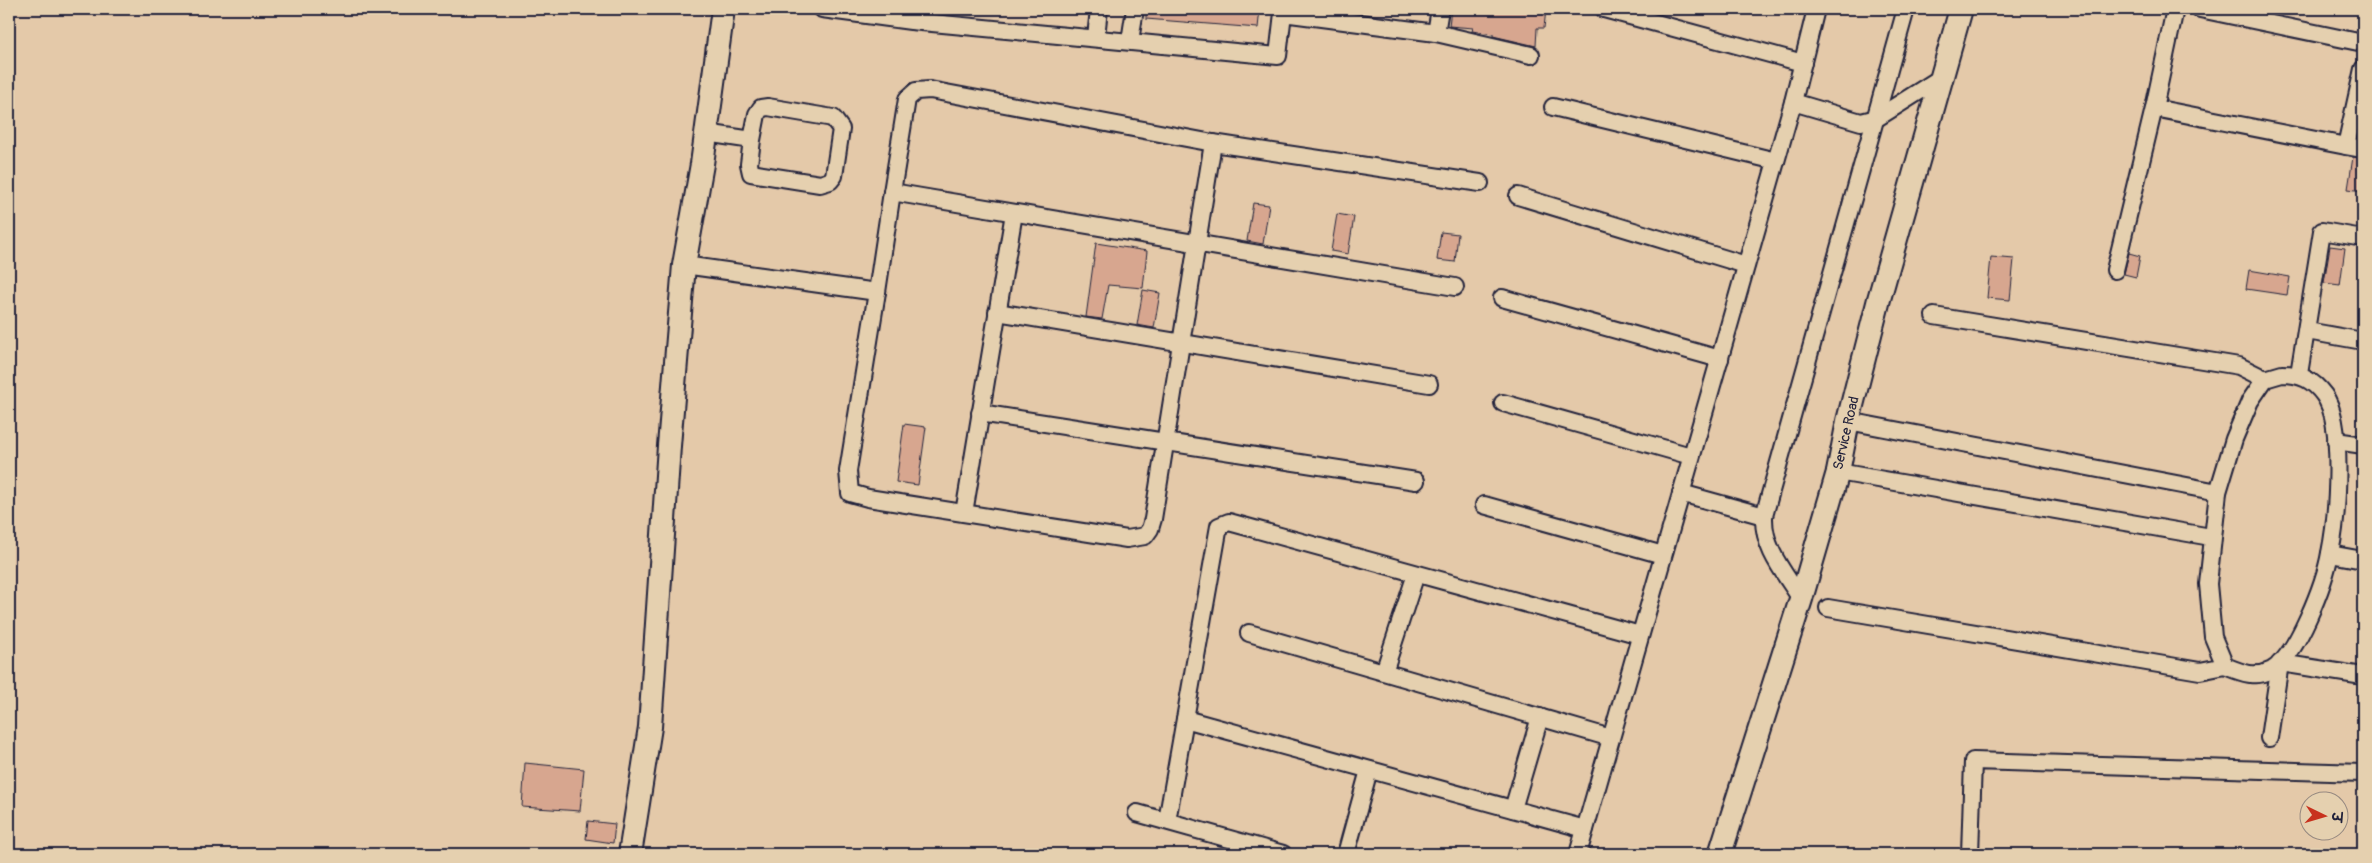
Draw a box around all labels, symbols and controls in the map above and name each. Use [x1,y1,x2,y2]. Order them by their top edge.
street label: Service Road [1829,394,1863,471]
north arrow [2300,790,2350,840]
text: उ [2327,810,2346,824]

